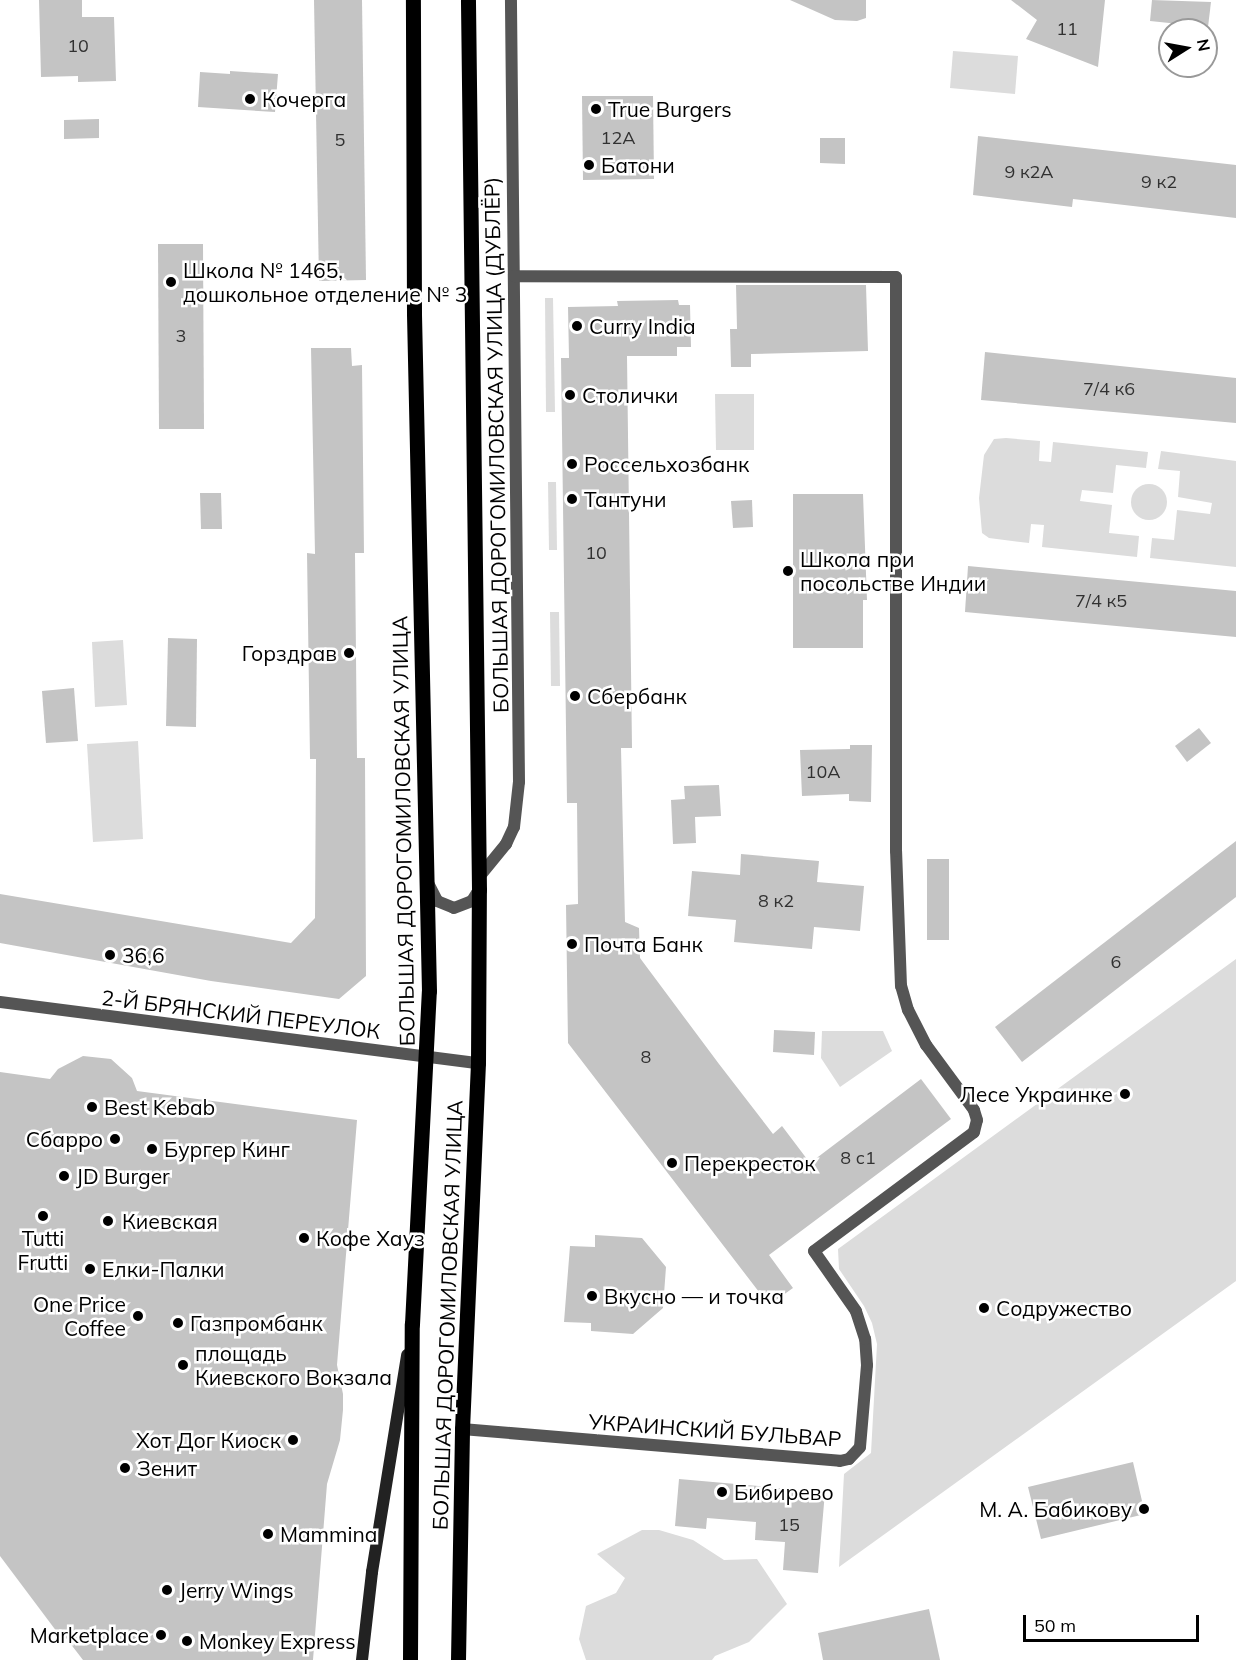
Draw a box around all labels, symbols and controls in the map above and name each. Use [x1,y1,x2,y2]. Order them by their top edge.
house number: 11 [1056,18,1078,40]
north arrow [1158,18,1218,78]
house number: 10 [67,35,89,57]
text: N [1193,37,1215,53]
place label: Кочерга [262,86,346,112]
marker: Кочерга [243,92,257,106]
place label: True Burgers [608,96,732,122]
marker: True Burgers [589,102,603,116]
house number: 12А [601,127,635,149]
house number: 5 [335,129,345,151]
place label: Батони [601,152,675,178]
marker: Батони [582,158,596,172]
house number: 9 к2А [1004,161,1054,183]
house number: 9 к2 [1141,171,1177,193]
street label: БОЛЬШАЯ ДОРОГОМИЛОВСКАЯ УЛИЦА (ДУБЛЁР) [479,177,513,713]
place label: Школа № 1465, дошкольное отделение № 3 [183,257,467,307]
marker: Школа № 1465, дошкольное отделение № 3 [164,275,178,289]
place label: Curry India [589,313,696,339]
marker: Curry India [570,319,584,333]
house number: 3 [176,325,186,347]
house number: 7/4 к6 [1083,378,1135,400]
place label: Столички [582,382,678,408]
marker: Столички [563,388,577,402]
place label: Россельхозбанк [584,451,749,477]
marker: Россельхозбанк [565,457,579,471]
place label: Тантуни [584,486,666,512]
marker: Тантуни [565,492,579,506]
house number: 10 [585,542,607,564]
place label: Школа при посольстве Индии [800,546,986,596]
marker: Школа при посольстве Индии [781,564,795,578]
house number: 7/4 к5 [1075,590,1127,612]
street label: БОЛЬШАЯ ДОРОГОМИЛОВСКАЯ УЛИЦА [387,616,419,1046]
place label: Горздрав [242,640,337,666]
marker: Горздрав [342,646,356,660]
place label: Сбербанк [587,683,687,709]
marker: Сбербанк [568,689,582,703]
house number: 10А [806,761,840,783]
house number: 8 к2 [758,890,794,912]
place label: Почта Банк [584,931,703,957]
marker: Почта Банк [565,937,579,951]
place label: 36,6 [122,942,165,968]
marker: 36,6 [103,948,117,962]
house number: 6 [1111,951,1121,973]
street label: 2-Й БРЯНСКИЙ ПЕРЕУЛОК [100,984,382,1044]
house number: 8 [641,1046,651,1068]
place label: Лесе Украинке [960,1081,1113,1107]
marker: Лесе Украинке [1118,1087,1132,1101]
place label: Best Kebab [104,1094,215,1120]
street label: БОЛЬШАЯ ДОРОГОМИЛОВСКАЯ УЛИЦА [427,1099,467,1531]
marker: Best Kebab [85,1100,99,1114]
place label: Сбарро [26,1126,103,1152]
marker: Сбарро [108,1132,122,1146]
place label: Бургер Кинг [164,1136,290,1162]
marker: Бургер Кинг [145,1142,159,1156]
house number: 8 с1 [840,1147,876,1169]
place label: Перекресток [684,1150,816,1176]
marker: Перекресток [665,1156,679,1170]
place label: JD Burger [76,1163,170,1189]
marker: JD Burger [57,1169,71,1183]
place label: Киевская [122,1208,218,1234]
marker: Tutti Frutti [36,1209,50,1223]
marker: Киевская [99,1212,117,1230]
place label: Tutti Frutti [18,1225,68,1275]
place label: Кофе Хауз [316,1225,425,1251]
marker: Кофе Хауз [297,1231,311,1245]
place label: Елки-Палки [102,1256,224,1282]
marker: Елки-Палки [83,1262,97,1276]
place label: Вкусно — и точка [604,1283,784,1309]
marker: Вкусно — и точка [585,1289,599,1303]
place label: One Price Coffee [33,1291,126,1341]
place label: Содружество [996,1295,1132,1321]
marker: Содружество [977,1301,991,1315]
marker: One Price Coffee [131,1309,145,1323]
place label: Газпромбанк [190,1310,323,1336]
marker: Газпромбанк [171,1316,185,1330]
place label: площадь Киевского Вокзала [195,1340,392,1390]
marker: площадь Киевского Вокзала [176,1358,190,1372]
street label: УКРАИНСКИЙ БУЛЬВАР [588,1409,842,1451]
place label: Хот Дог Киоск [136,1427,281,1453]
marker: Хот Дог Киоск [286,1433,300,1447]
place label: Зенит [137,1455,197,1481]
marker: Зенит [118,1461,132,1475]
place label: Бибирево [734,1479,834,1505]
marker: Бибирево [715,1485,729,1499]
place label: М. А. Бабикову [979,1496,1132,1522]
marker: М. А. Бабикову [1137,1502,1151,1516]
house number: 15 [778,1514,800,1536]
place label: Mammina [280,1521,377,1547]
marker: Mammina [261,1527,275,1541]
place label: Jerry Wings [179,1577,294,1603]
marker: Jerry Wings [160,1583,174,1597]
scale bar [1026,1603,1202,1641]
text: 50 m [1034,1614,1076,1637]
place label: Marketplace [30,1622,149,1648]
marker: Marketplace [154,1628,168,1642]
place label: Monkey Express [199,1628,356,1654]
marker: Monkey Express [180,1634,194,1648]

